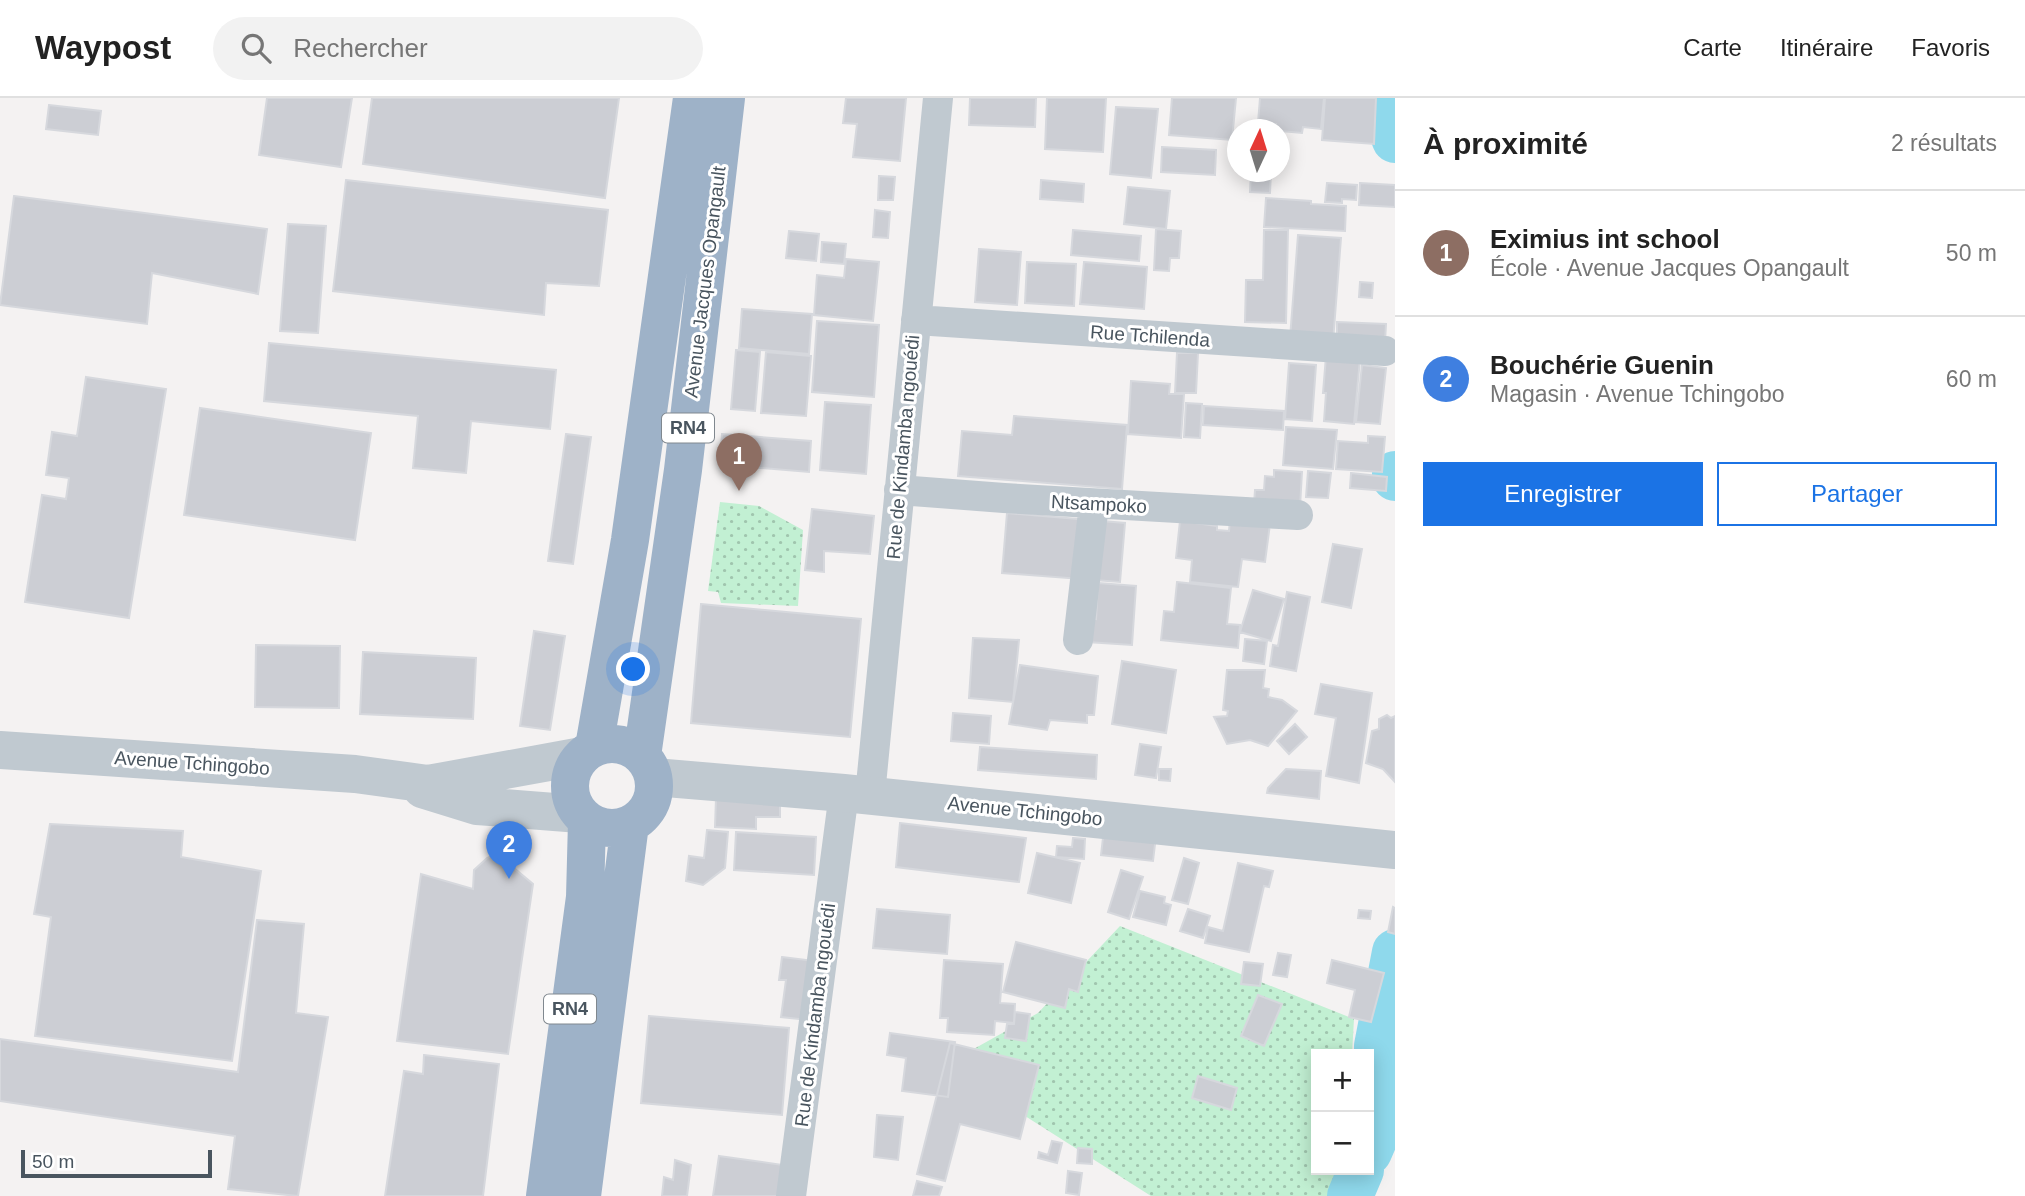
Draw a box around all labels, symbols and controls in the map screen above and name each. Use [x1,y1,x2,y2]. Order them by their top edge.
search box [213,17,703,80]
text: Waypost [35,29,171,66]
icon: search [237,29,275,67]
text: Rechercher [293,33,428,63]
text: Carte [1683,34,1742,61]
text: Itinéraire [1780,34,1873,61]
text: Favoris [1911,34,1990,61]
north arrow [1227,119,1290,182]
text: À proximité [1423,127,1588,160]
text: 2 résultats [1891,130,1997,156]
street label: Avenue Jacques Opangault [680,164,730,399]
text: Eximius int school [1490,224,1720,254]
text: 1 [1440,240,1452,266]
text: 50 m [1946,240,1997,266]
text: École · Avenue Jacques Opangault [1490,255,1849,281]
street label: Rue Tchilenda [1089,321,1211,351]
street label: Rue de Kindamba ngouédi [883,334,923,560]
text: Bouchérie Guenin [1490,350,1714,380]
text: 2 [1440,366,1452,392]
text: 60 m [1946,366,1997,392]
text: Magasin · Avenue Tchingobo [1490,381,1785,407]
road number: RN4 [662,414,714,442]
pin: 1 [716,433,762,491]
button: Enregistrer [1423,462,1703,526]
button: Partager [1717,462,1997,526]
street label: Ntsampoko [1050,491,1148,517]
your location [616,652,650,686]
street label: Avenue Tchingobo [114,747,270,779]
street label: Avenue Tchingobo [947,792,1103,830]
pin: 2 [486,821,532,879]
street label: Rue de Kindamba ngouédi [791,902,839,1128]
road number: RN4 [544,994,596,1024]
map controls [1311,1049,1374,1175]
button: + [1311,1049,1374,1112]
button: − [1311,1112,1374,1175]
scale bar [21,1147,212,1179]
text: 50 m [32,1151,74,1172]

